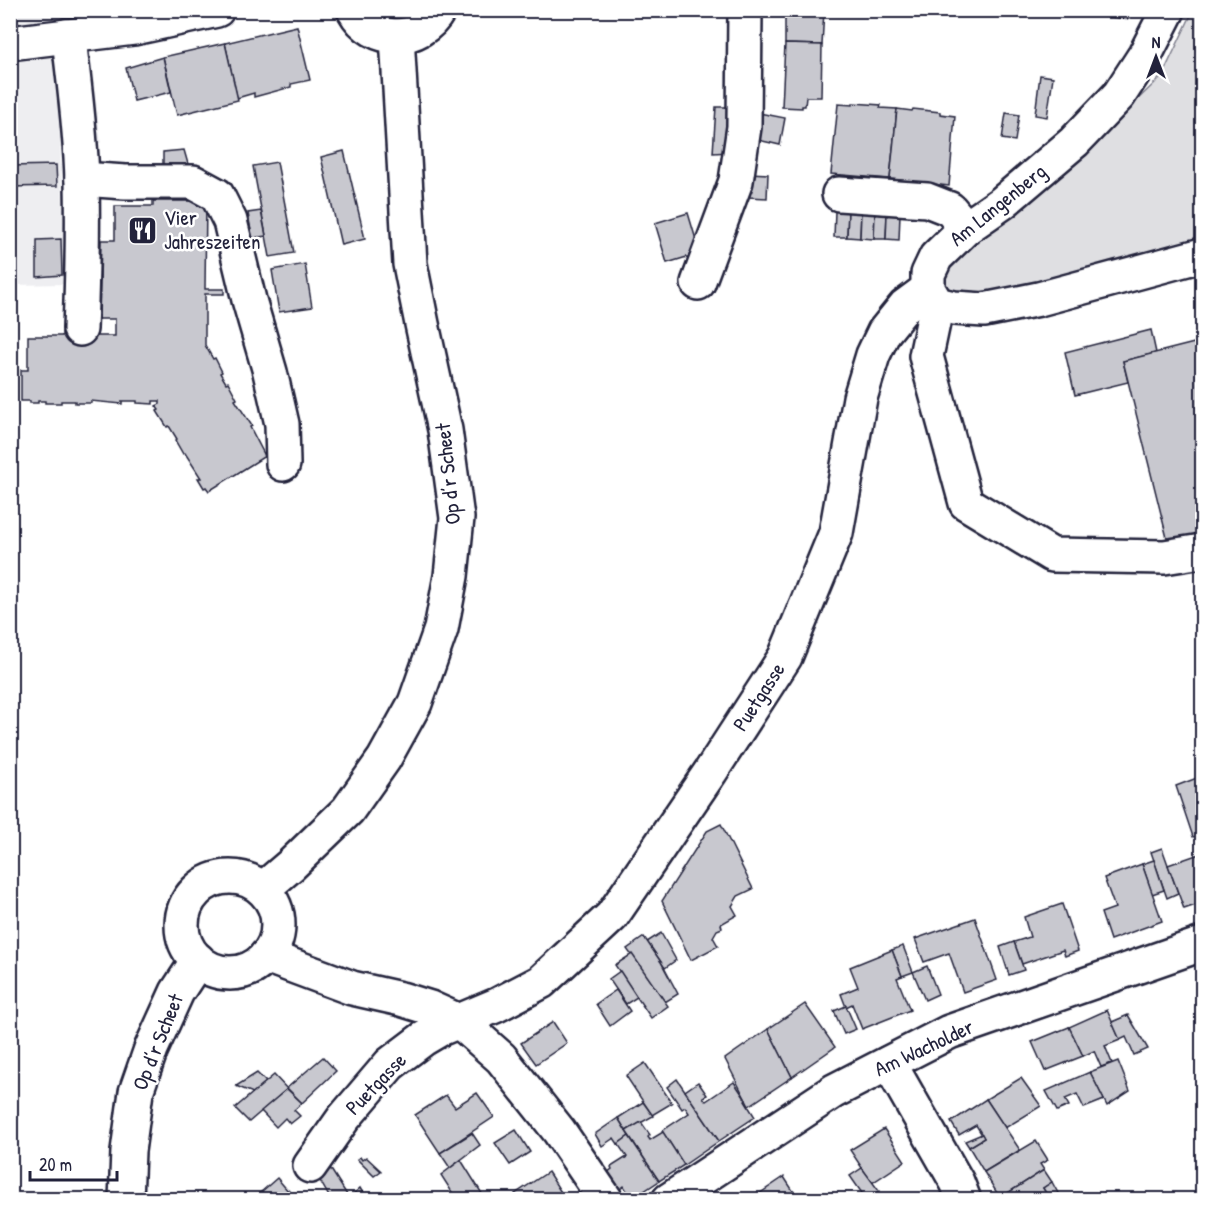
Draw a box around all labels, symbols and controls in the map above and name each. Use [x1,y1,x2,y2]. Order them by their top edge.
north arrow [1126,27,1186,87]
text: N [1152,31,1161,53]
street label: Am Langenberg [943,157,1052,253]
place label: Vier Jahreszeiten [164,203,260,256]
restaurant icon: Vier Jahreszeiten [127,214,159,246]
street label: Op d’r Scheet [428,421,467,526]
street label: Puetgasse [726,657,791,737]
street label: Op d’r Scheet [125,988,190,1094]
street label: Am Wacholder [870,1012,978,1083]
street label: Puetgasse [339,1046,413,1121]
scale bar [30,1144,117,1182]
text: 20 m [39,1152,72,1177]

